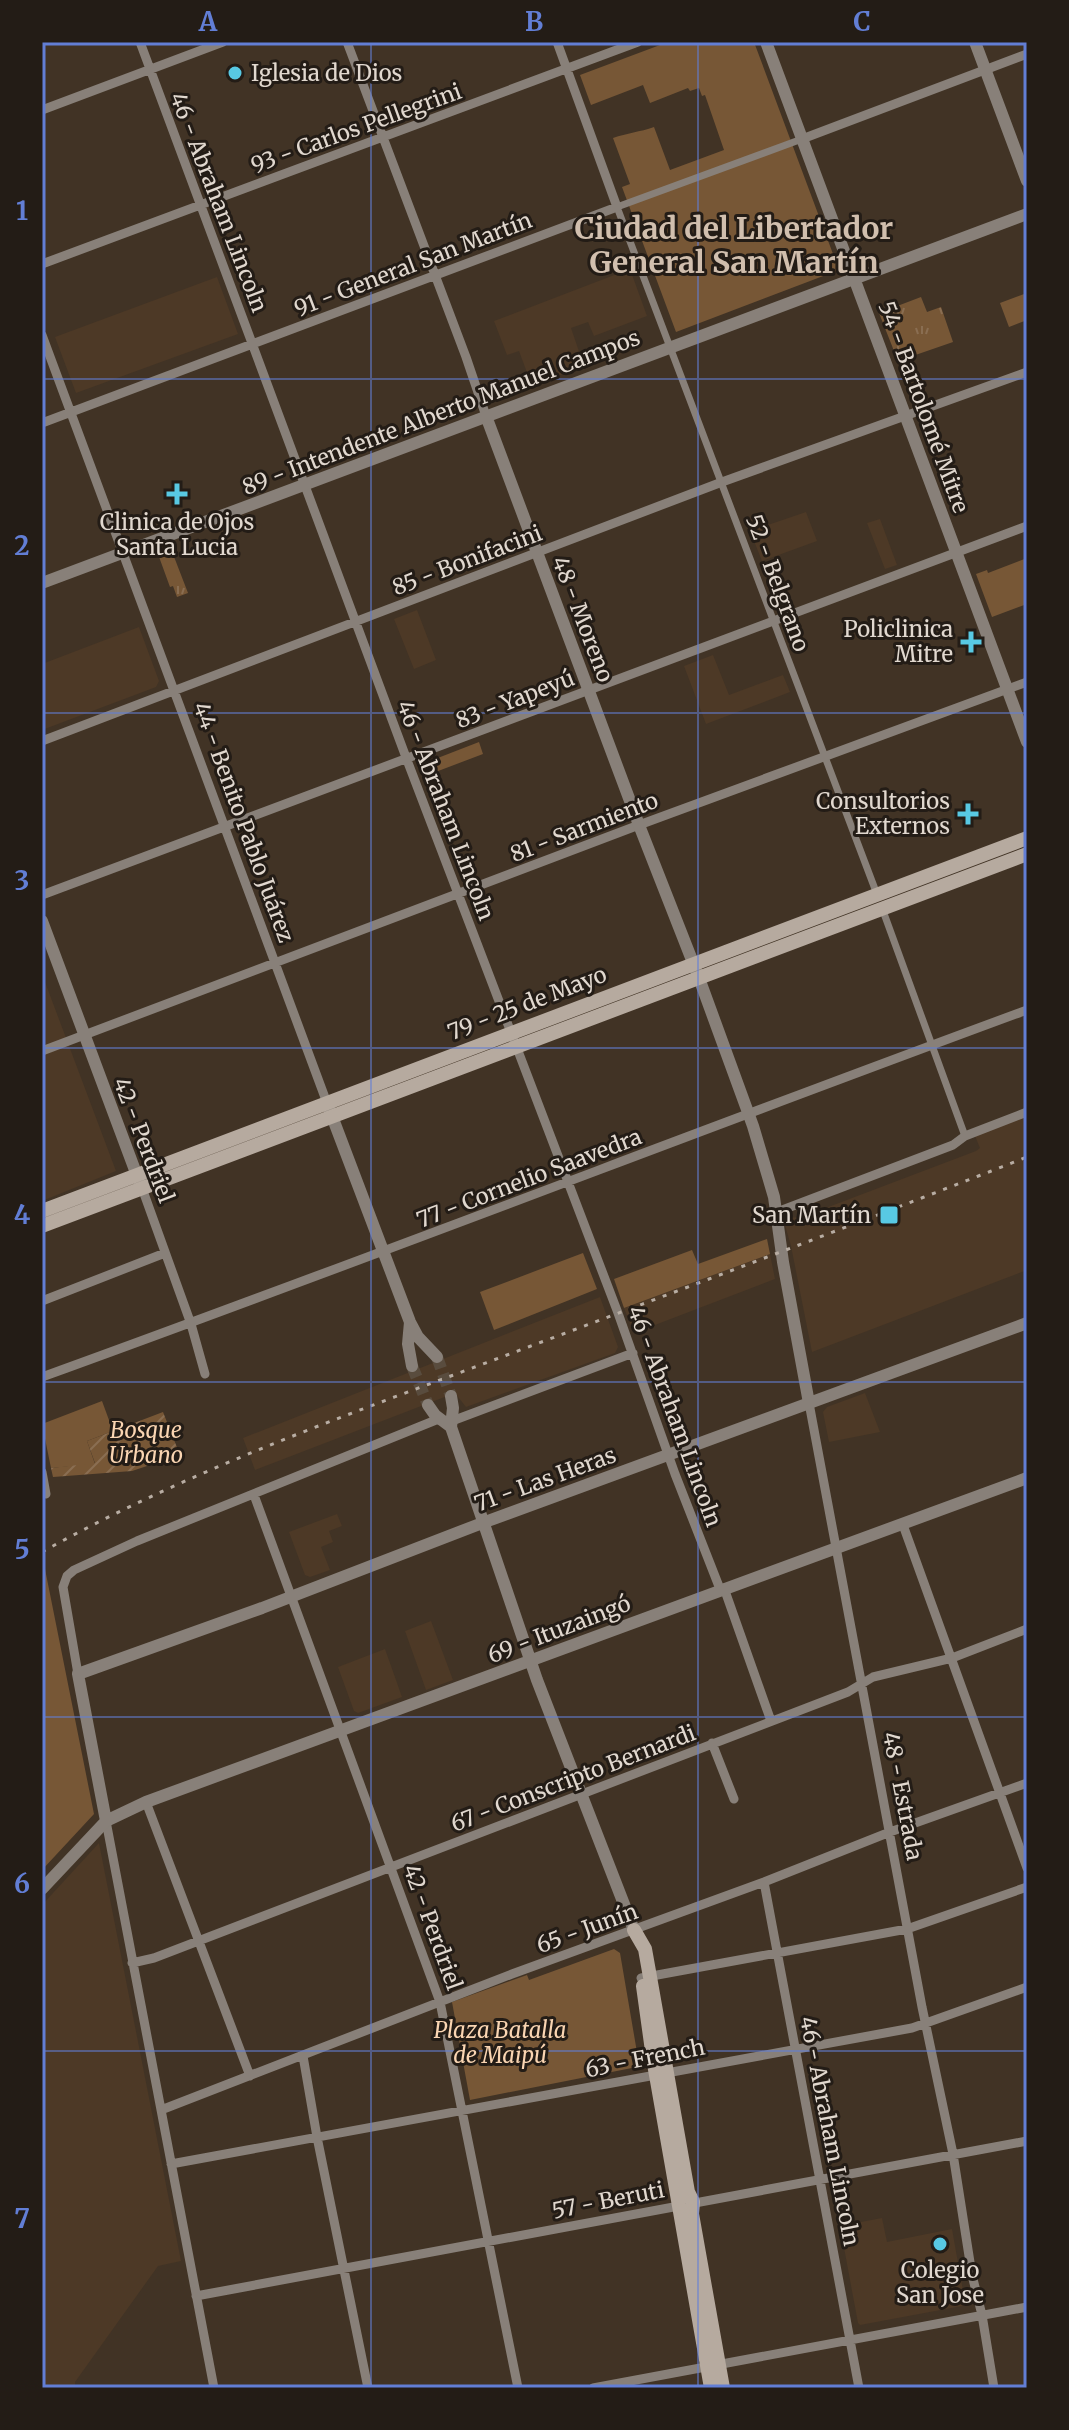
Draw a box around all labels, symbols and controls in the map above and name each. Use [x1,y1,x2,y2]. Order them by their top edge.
text: A [198,5,218,38]
text: B [525,5,543,38]
text: C [853,5,871,38]
place label: Iglesia de Dios [251,59,402,87]
marker: Iglesia de Dios [226,64,244,82]
street label: 93 - Carlos Pellegrini [247,77,465,179]
street label: 46 - Abraham Lincoln [164,88,274,316]
text: 1 [16,194,28,227]
street label: 91 - General San Martín [290,206,536,322]
district label: Ciudad del Libertador General San Martín [575,209,893,281]
street label: 54 - Bartolomé Mitre [873,297,975,517]
street label: 89 - Intendente Alberto Manuel Campos [238,323,644,501]
marker: Clinica de Ojos Santa Lucia [166,483,188,505]
place label: Clinica de Ojos Santa Lucia [100,508,254,561]
street label: 52 - Belgrano [740,511,816,656]
street label: 85 - Bonifacini [388,519,546,601]
text: 2 [14,529,30,562]
street label: 48 - Moreno [546,552,620,686]
place label: Policlinica Mitre [843,615,953,668]
marker: Policlinica Mitre [960,631,982,653]
street label: 83 - Yapeyú [452,664,578,734]
street label: 46 - Abraham Lincoln [391,696,501,924]
street label: 44 - Benito Pablo Juárez [187,698,301,946]
street label: 81 - Sarmiento [506,786,662,868]
place label: Consultorios Externos [816,787,950,840]
marker: Consultorios Externos [957,803,979,825]
text: 3 [15,864,29,897]
street label: 79 - 25 de Mayo [444,960,610,1046]
street label: 42 - Perdriel [107,1073,181,1207]
street label: 77 - Cornelio Saavedra [413,1122,646,1234]
text: 4 [14,1198,31,1231]
place label: San Martín [752,1201,871,1229]
marker: San Martín [878,1204,900,1226]
street label: 46 - Abraham Lincoln [622,1302,728,1531]
park label: Bosque Urbano [109,1416,183,1469]
street label: 71 - Las Heras [470,1440,620,1518]
text: 5 [14,1533,30,1566]
street label: 69 - Ituzaingó [484,1589,635,1669]
street label: 67 - Conscripto Bernardi [447,1718,699,1838]
street label: 48 - Estrada [877,1729,929,1863]
street label: 42 - Perdriel [397,1860,469,1994]
text: 6 [14,1867,30,1900]
street label: 65 - Junín [532,1897,642,1959]
street label: 46 - Abraham Lincoln [794,2014,866,2249]
park label: Plaza Batalla de Maipú [434,2016,566,2069]
street label: 63 - French [583,2033,708,2083]
street label: 57 - Beruti [549,2175,667,2225]
text: 7 [14,2202,30,2235]
marker: Colegio San Jose [931,2235,949,2253]
place label: Colegio San Jose [896,2256,984,2309]

